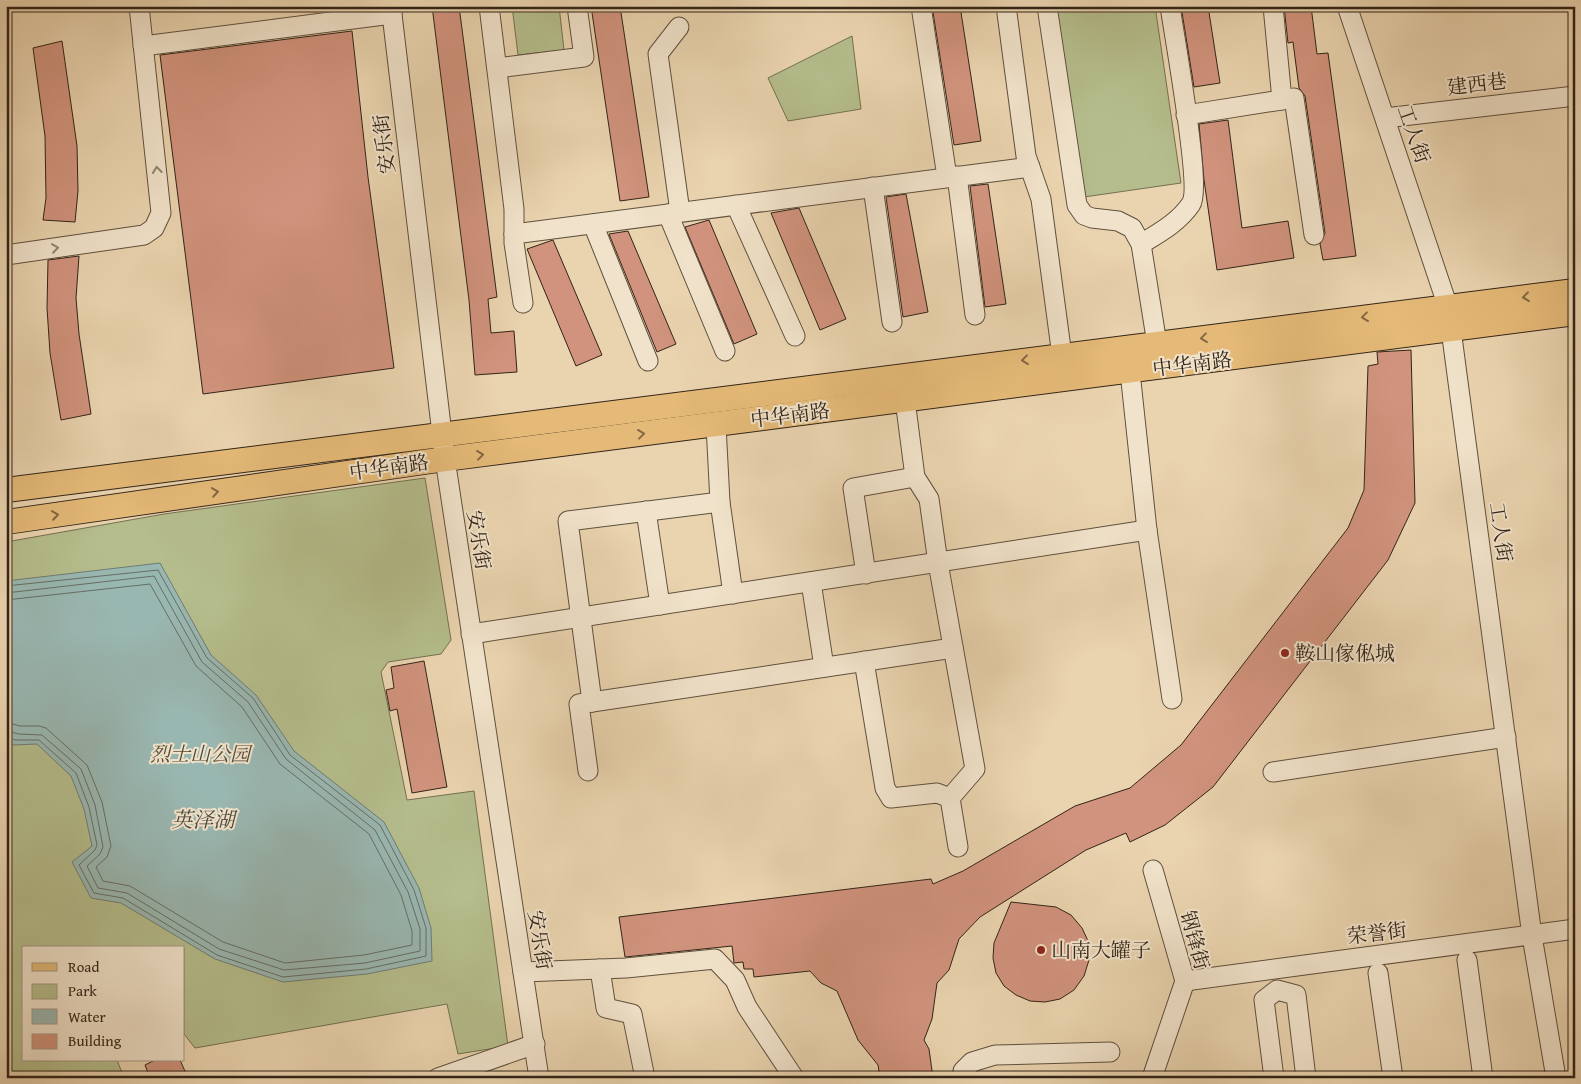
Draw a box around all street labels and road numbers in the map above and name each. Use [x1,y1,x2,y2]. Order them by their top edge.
street label: 建西巷 [1445,65,1508,102]
street label: 工人街 [1391,101,1438,167]
street label: 安乐街 [365,113,402,176]
street label: 中华南路 [1150,344,1233,383]
street label: 中华南路 [748,395,831,434]
street label: 中华南路 [347,447,431,486]
street label: 工人街 [1483,500,1520,564]
street label: 安乐街 [460,508,499,572]
street label: 钢锋街 [1174,907,1217,973]
street label: 安乐街 [521,908,560,972]
street label: 荣誉街 [1345,914,1408,951]

